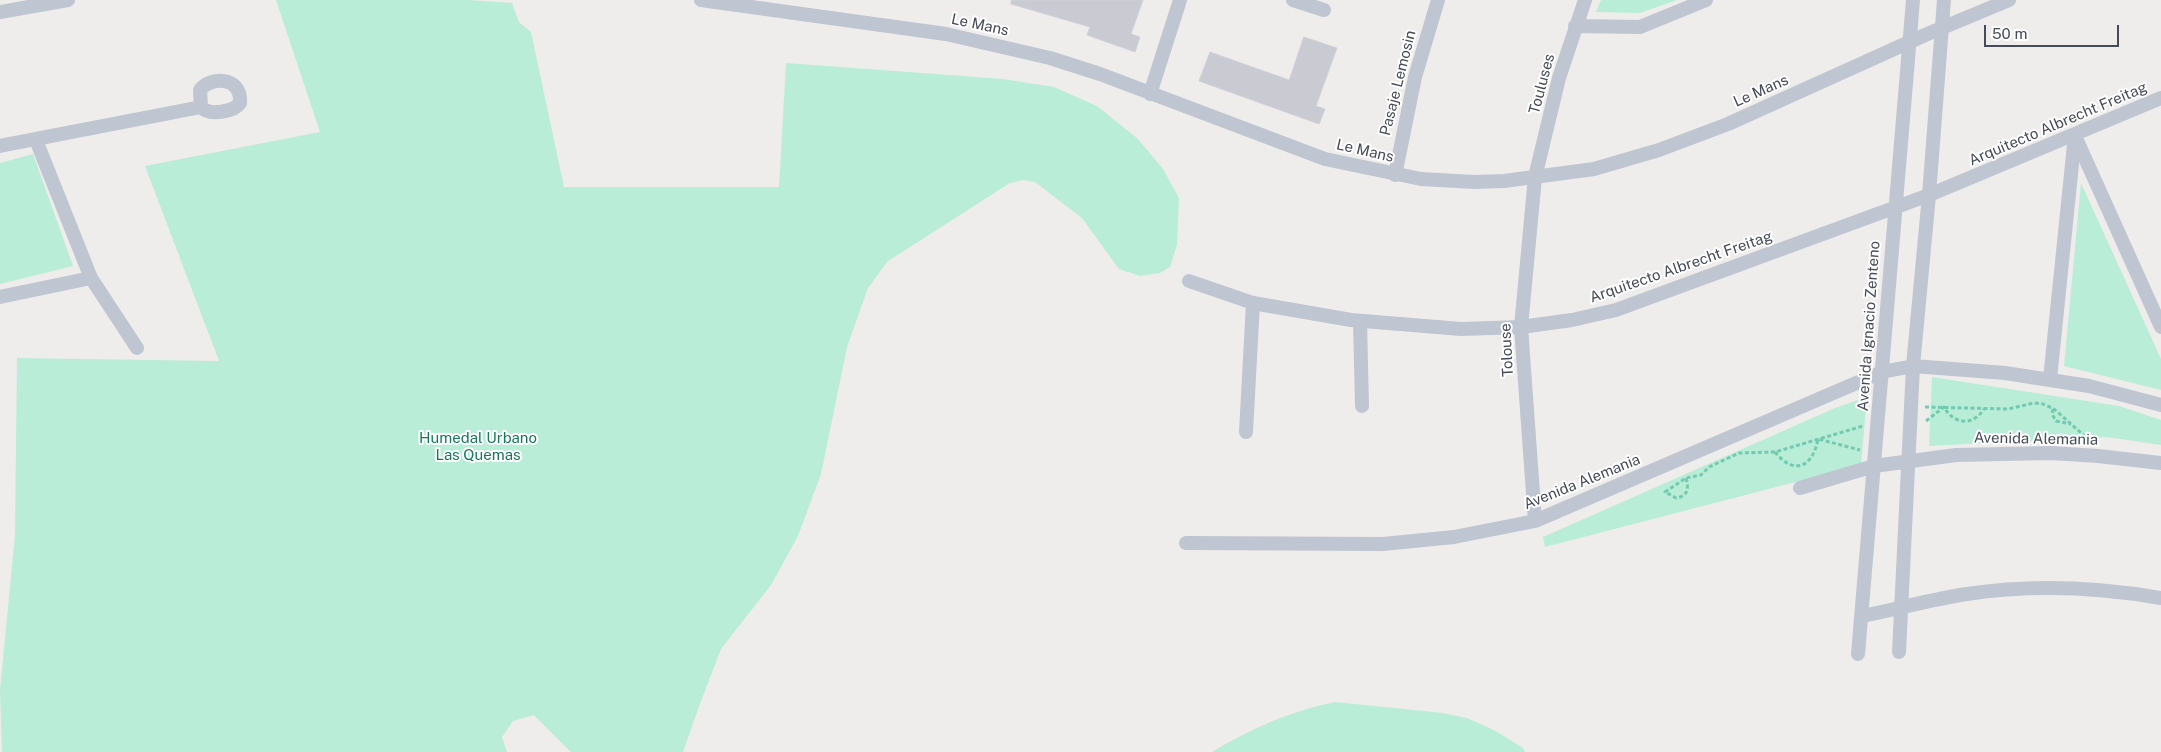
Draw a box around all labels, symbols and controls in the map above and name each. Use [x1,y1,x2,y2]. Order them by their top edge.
street label: Le Mans [950,10,1010,40]
scale bar [1986,15,2121,47]
text: 50 m [1992,25,2027,42]
street label: Pasaje Lemosin [1376,28,1420,138]
street label: Touluses [1525,52,1559,116]
street label: Le Mans [1731,71,1791,111]
street label: Arquitecto Albrecht Freitag [1966,78,2150,170]
street label: Le Mans [1335,136,1395,166]
street label: Arquitecto Albrecht Freitag [1587,227,1775,307]
street label: Avenida Ignacio Zenteno [1854,240,1884,412]
street label: Tolouse [1497,323,1517,377]
park label: Humedal Urbano Las Quemas [419,429,537,464]
street label: Avenida Alemania [1974,429,2098,449]
street label: Avenida Alemania [1521,450,1643,514]

